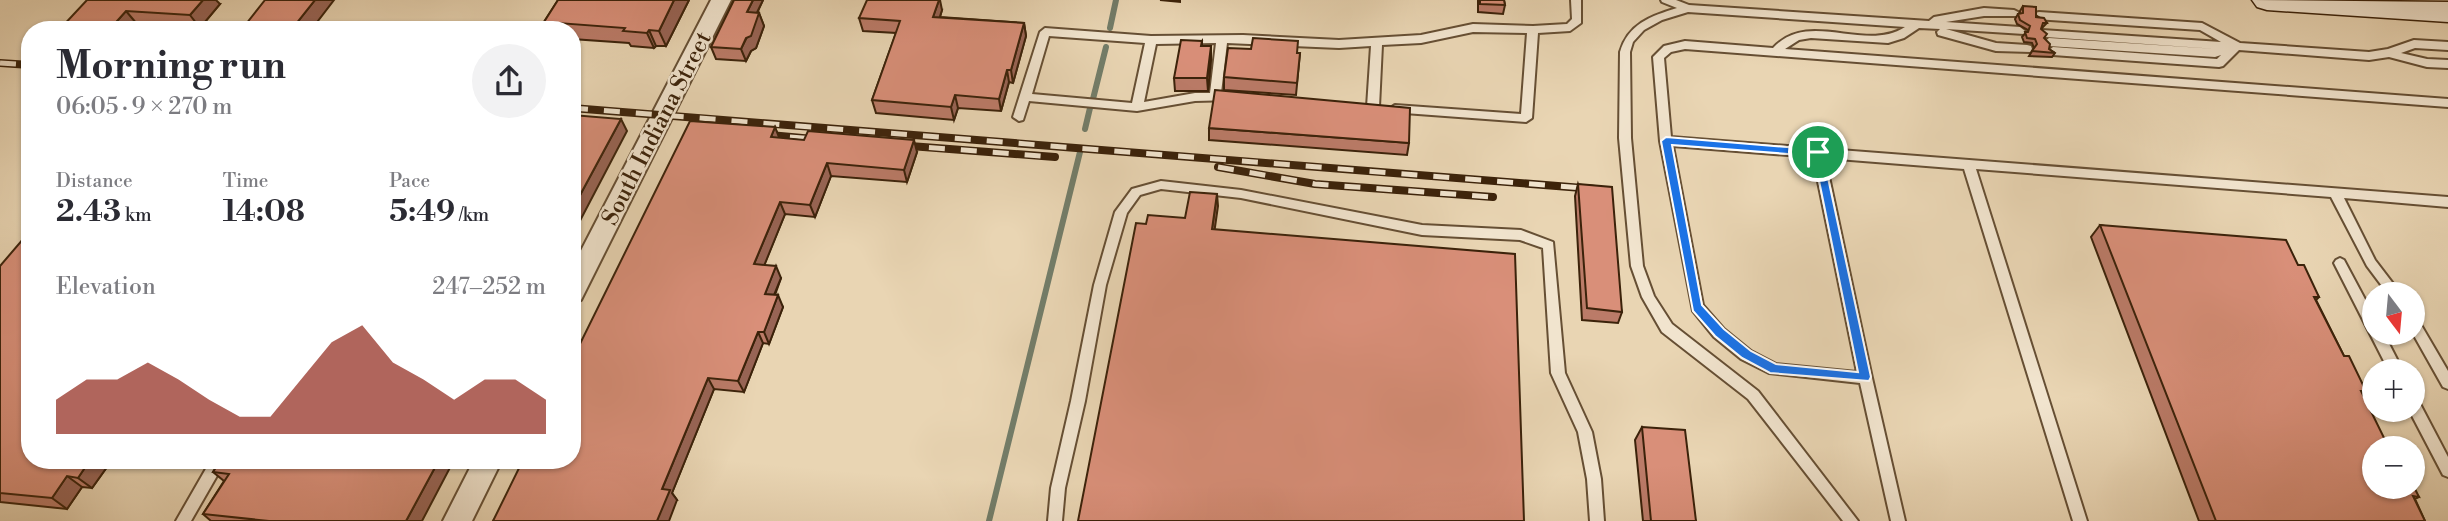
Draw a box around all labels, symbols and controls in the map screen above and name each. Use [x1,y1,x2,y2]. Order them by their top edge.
street label: South Indiana Street [596,27,718,230]
text: Morning run [56,43,286,90]
button: share [472,44,546,118]
text: 06:05 · 9 × 270 m [56,93,233,121]
pin [1788,122,1848,182]
icon: arrive [1799,133,1837,171]
text: Distance [56,169,133,193]
text: Time [223,169,268,193]
text: Pace [389,169,430,193]
text: 2.43 [56,193,121,231]
text: 14:08 [223,193,305,231]
text: 5:49 [389,193,455,231]
text: km [121,203,152,227]
text: /km [455,203,489,227]
text: Elevation [56,273,156,301]
text: 247–252 m [432,273,546,301]
north arrow [2362,282,2426,345]
map controls [2362,282,2425,499]
button: + [2362,359,2425,422]
button: − [2362,436,2425,499]

